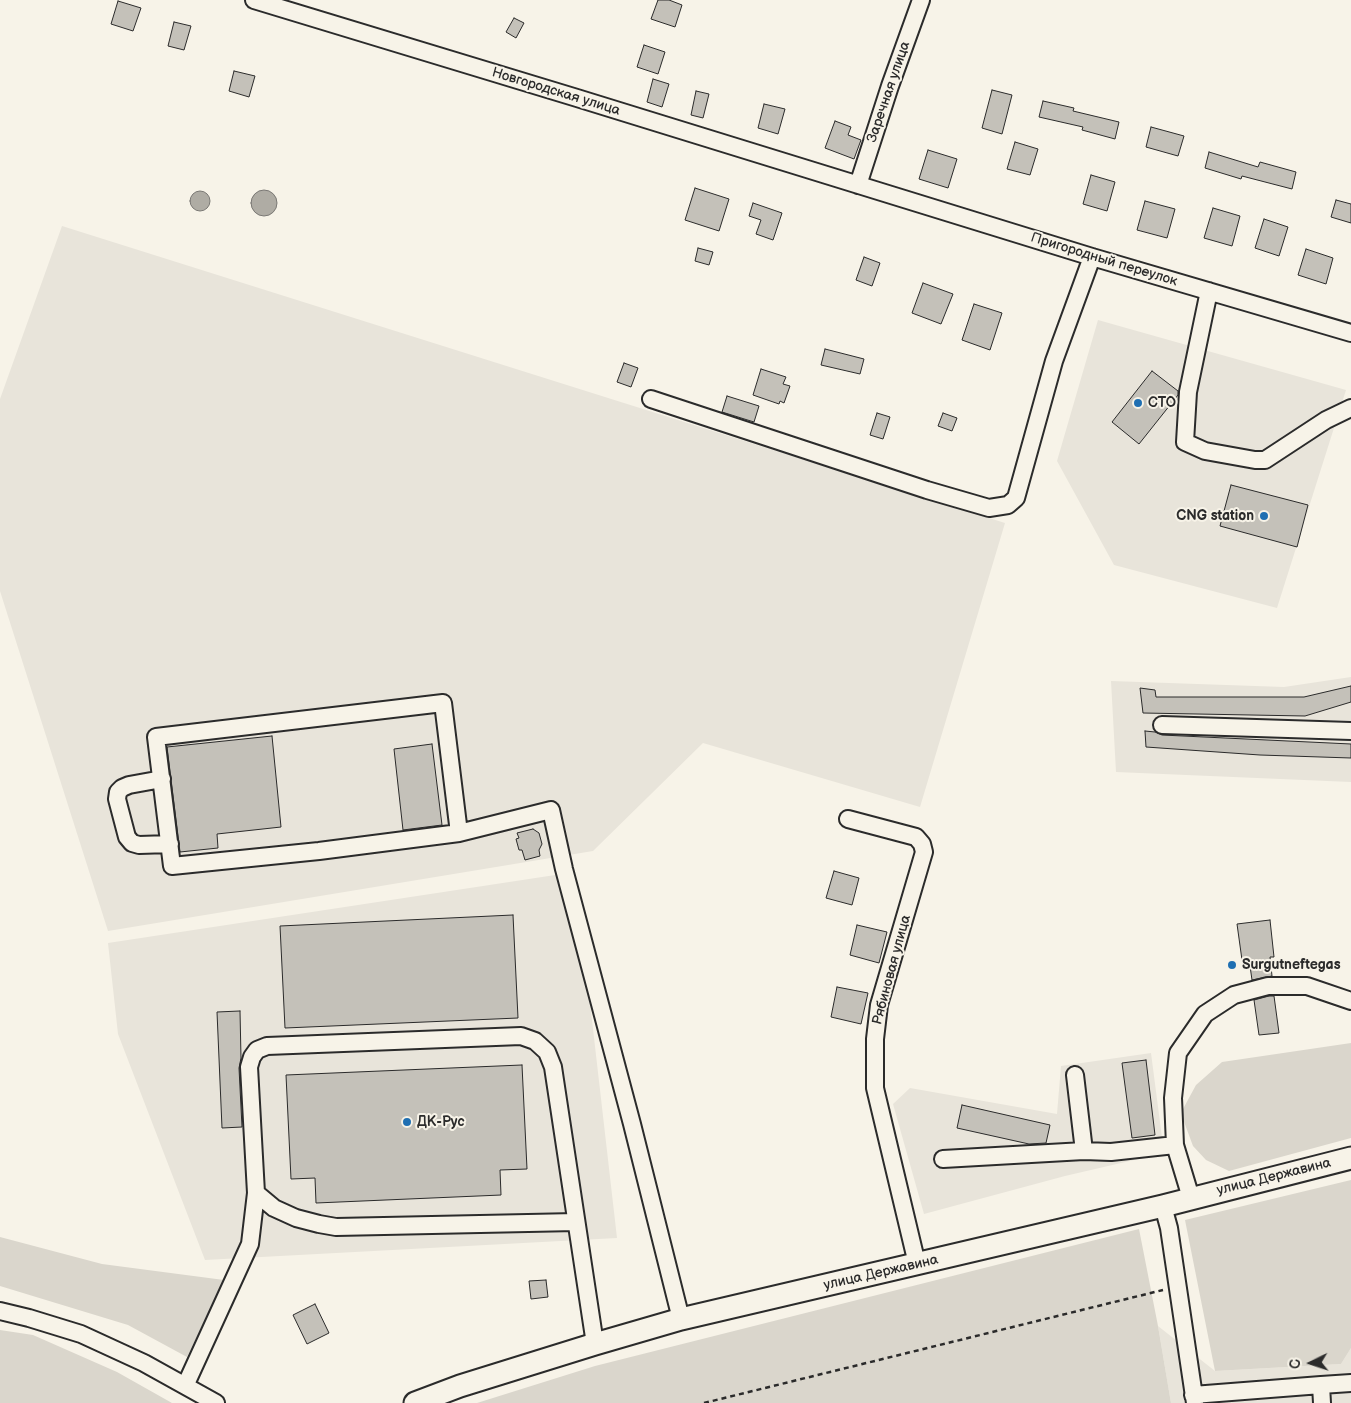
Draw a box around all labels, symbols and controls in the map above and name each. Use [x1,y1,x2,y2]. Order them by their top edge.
street label: Заречная улица [864,39,914,145]
street label: Новгородская улица [490,64,622,120]
street label: Пригородный переулок [1029,230,1179,290]
place label: СТО [1148,395,1176,411]
marker: СТО [1132,397,1144,409]
place label: CNG station [1176,508,1254,524]
marker: CNG station [1258,510,1270,522]
street label: Рябиновая улица [869,913,915,1027]
place label: Surgutneftegas [1242,957,1341,973]
marker: Surgutneftegas [1226,959,1238,971]
place label: ДК-Рус [417,1114,465,1130]
marker: ДК-Рус [401,1116,413,1128]
street label: улица Державина [1215,1155,1333,1199]
street label: улица Державина [822,1252,940,1294]
north arrow [1286,1338,1336,1388]
text: С [1287,1359,1304,1370]

